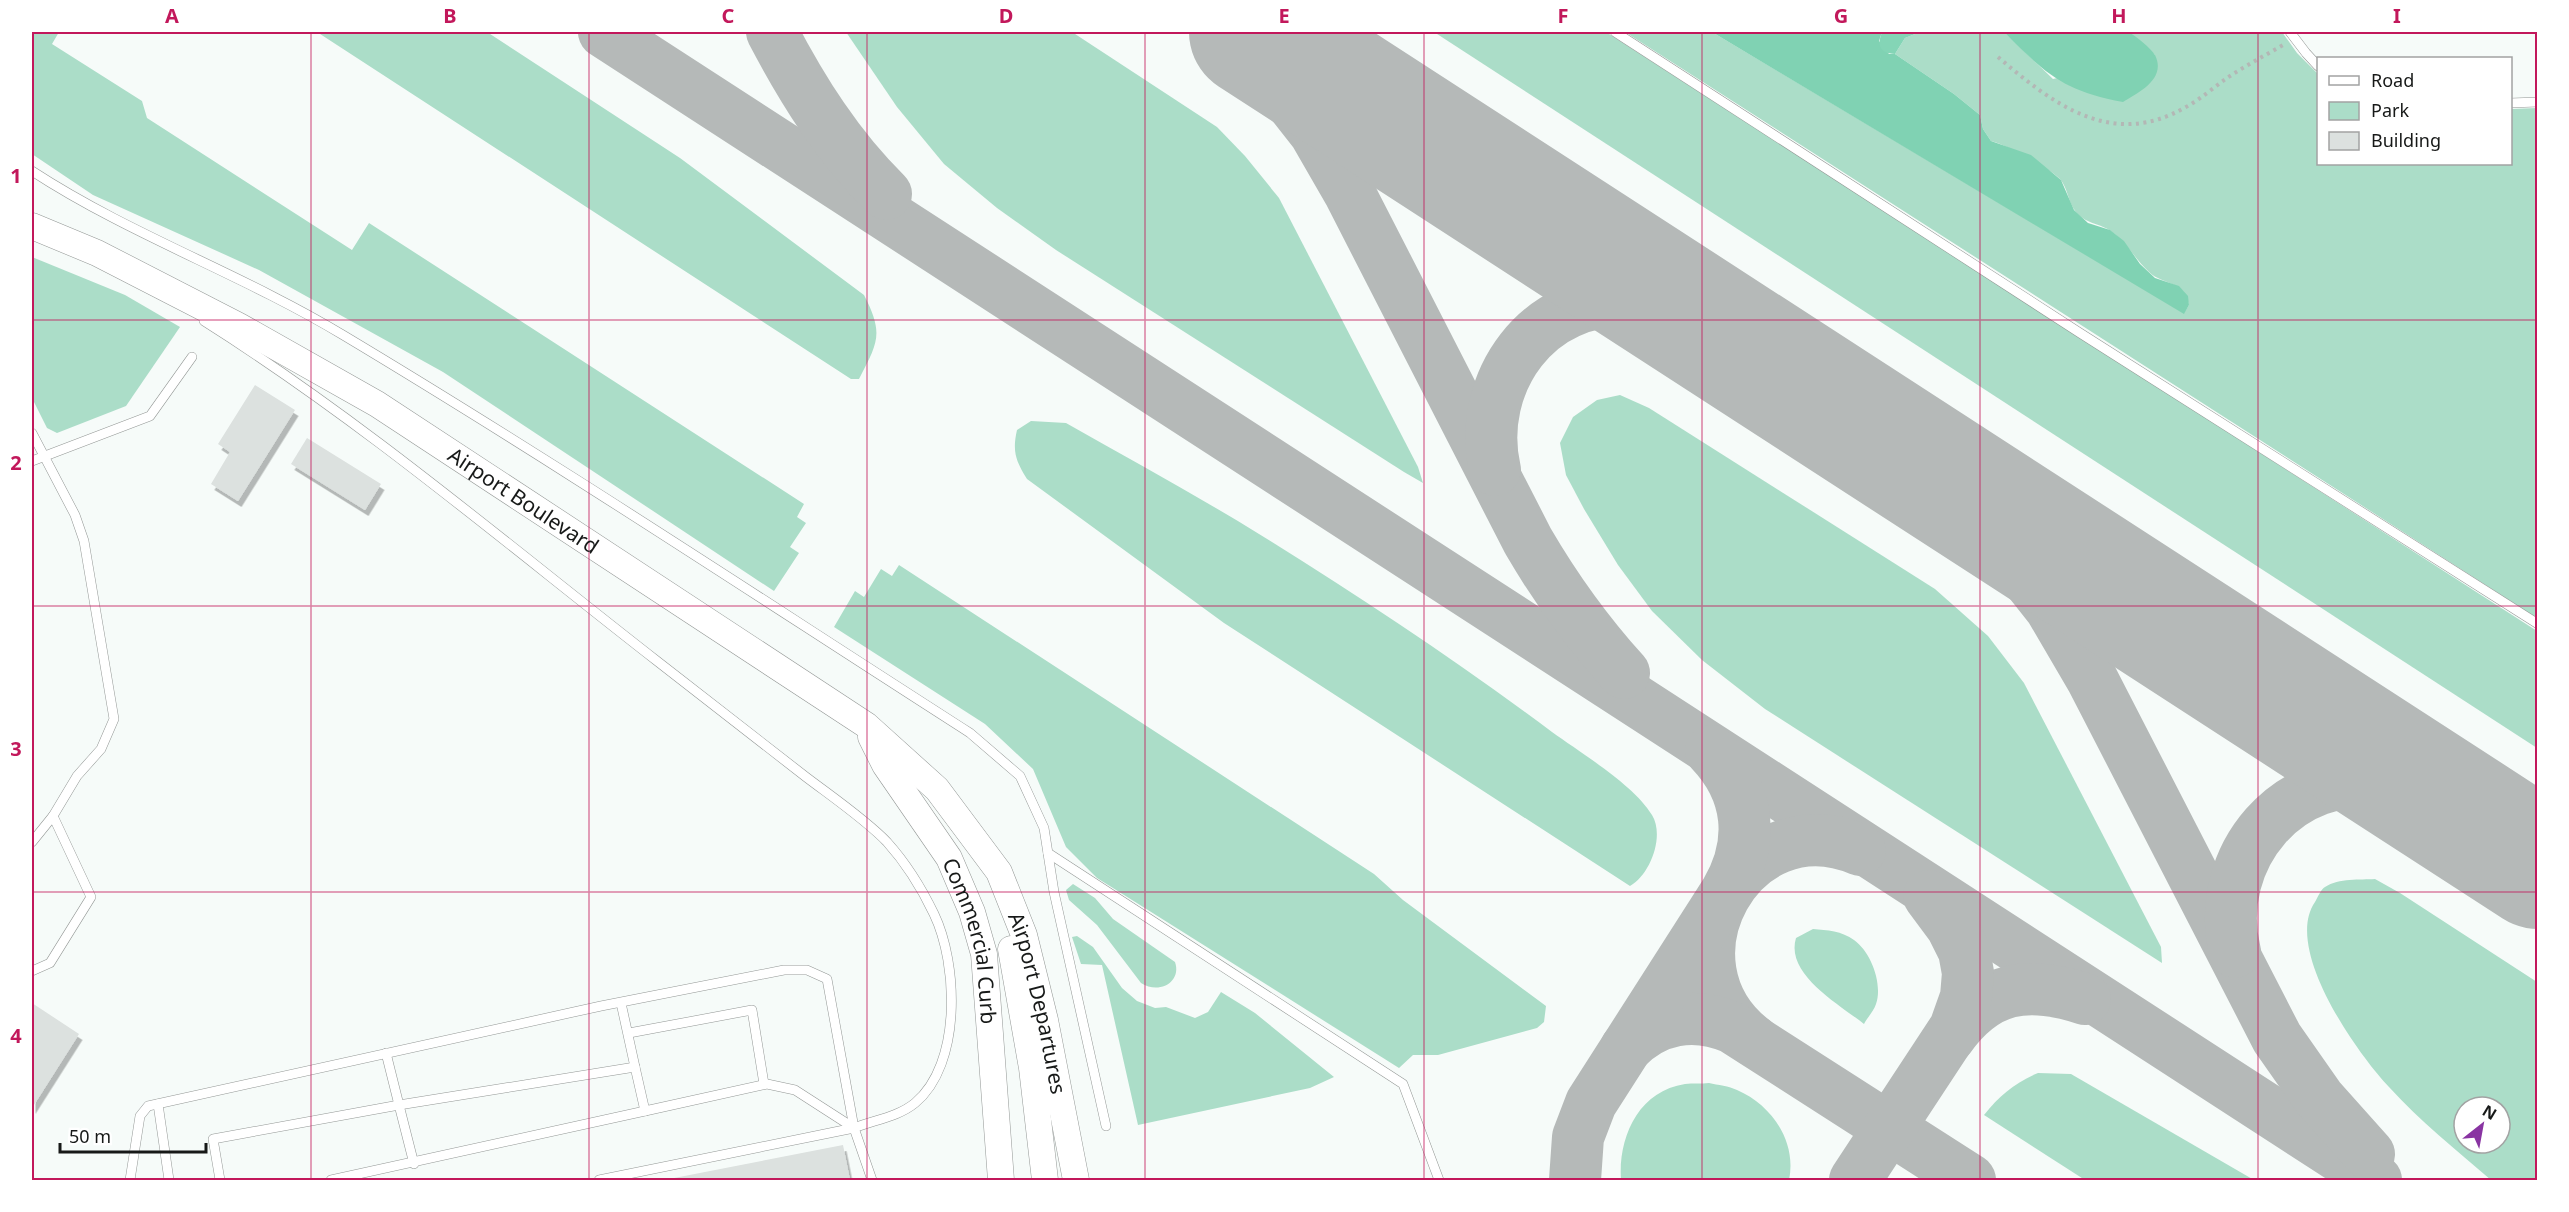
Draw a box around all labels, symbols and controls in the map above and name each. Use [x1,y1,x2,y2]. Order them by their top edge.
text: A [165,2,179,29]
text: B [443,2,457,29]
text: C [722,2,735,29]
text: D [999,2,1013,29]
text: E [1278,2,1290,29]
text: F [1558,2,1568,29]
text: G [1834,2,1848,29]
text: H [2111,2,2127,29]
text: I [2393,2,2401,29]
legend [2317,57,2512,165]
text: Road [2371,68,2414,92]
text: Park [2371,98,2409,122]
text: Building [2371,128,2441,152]
text: 1 [10,162,22,189]
street label: Airport Boulevard [443,441,604,560]
text: 2 [10,449,22,476]
text: 3 [10,735,22,762]
street label: Commercial Curb [937,853,1003,1025]
street label: Airport Departures [1002,908,1073,1096]
text: 4 [10,1022,22,1049]
north arrow [2452,1095,2512,1155]
text: N [2478,1099,2501,1125]
scale bar [60,1116,206,1154]
text: 50 m [69,1124,111,1148]

